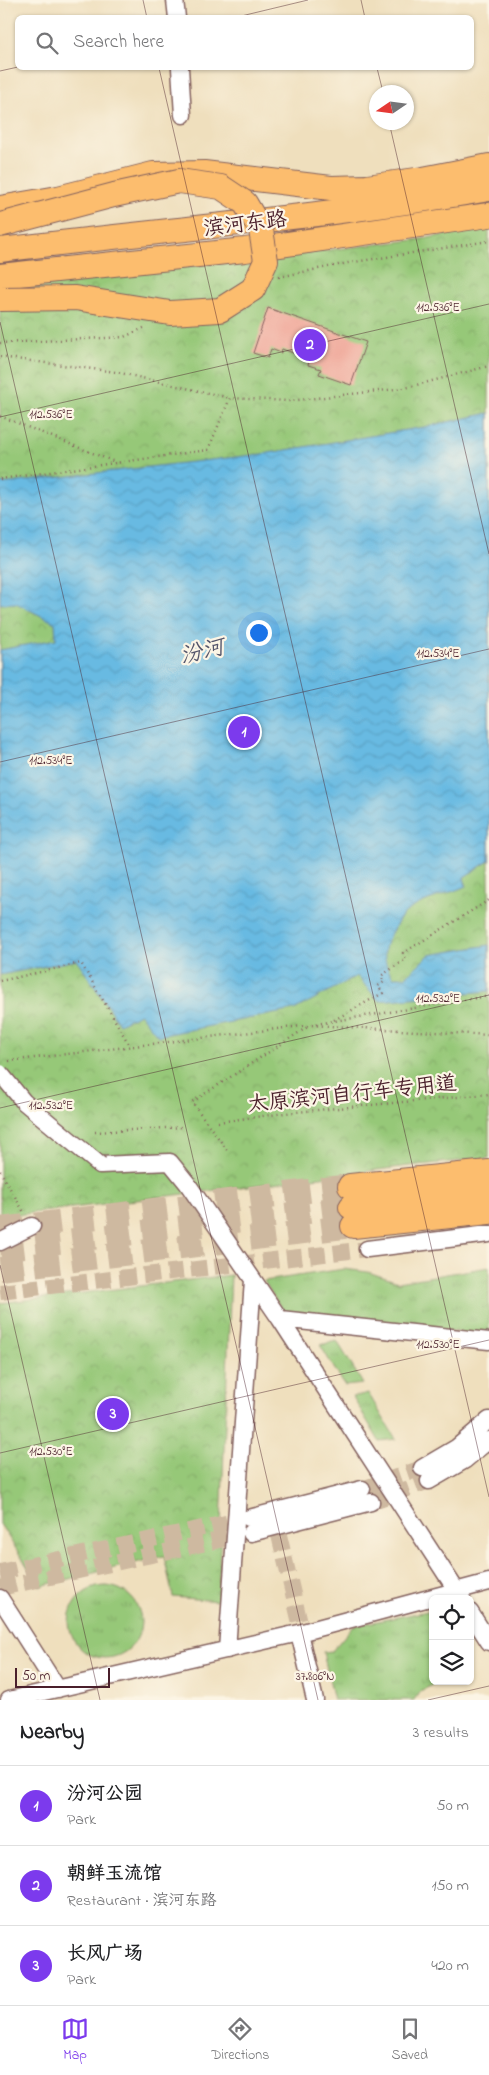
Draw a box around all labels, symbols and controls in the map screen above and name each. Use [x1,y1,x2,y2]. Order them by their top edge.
search box [15,15,474,70]
icon: search [33,29,61,57]
text: Search here [73,29,164,56]
north arrow [369,85,414,130]
street label: 滨河东路 [202,205,289,245]
text: 112.536°E [416,299,460,317]
pin: 2 [294,326,326,364]
text: 112.536°E [29,406,73,424]
your location [246,620,272,646]
water label: 汾河 [178,632,231,673]
text: 112.534°E [416,645,460,663]
pin: 1 [228,713,260,751]
text: 112.534°E [29,752,73,770]
text: 112.532°E [416,990,460,1008]
street label: 太原滨河自行车专用道 [246,1069,458,1121]
text: 112.532°E [29,1097,73,1115]
text: 112.530°E [416,1336,460,1354]
pin: 3 [97,1395,129,1433]
text: 112.530°E [29,1443,73,1461]
map controls [429,1595,474,1685]
button: locate [429,1595,474,1640]
button: layers [429,1640,474,1685]
scale bar [15,1665,110,1688]
text: 50 m [22,1666,50,1687]
text: 37.806°N [296,1668,334,1686]
text: Nearby [20,1718,84,1748]
text: 3 results [413,1721,469,1745]
text: 汾河公园 [67,1781,143,1808]
text: 1 [33,1794,39,1818]
text: 50 m [437,1794,469,1818]
text: Park [67,1808,96,1832]
text: 朝鲜玉流馆 [67,1861,162,1888]
text: 2 [32,1874,40,1898]
text: 150 m [431,1874,469,1898]
text: Restaurant · 滨河东路 [67,1889,217,1913]
text: 长风广场 [67,1941,143,1968]
text: 3 [33,1954,39,1978]
text: 420 m [431,1954,469,1978]
text: Park [67,1968,96,1992]
tab: Map [61,2015,89,2066]
tab: Directions [211,2015,269,2066]
tab: Saved [391,2015,428,2066]

